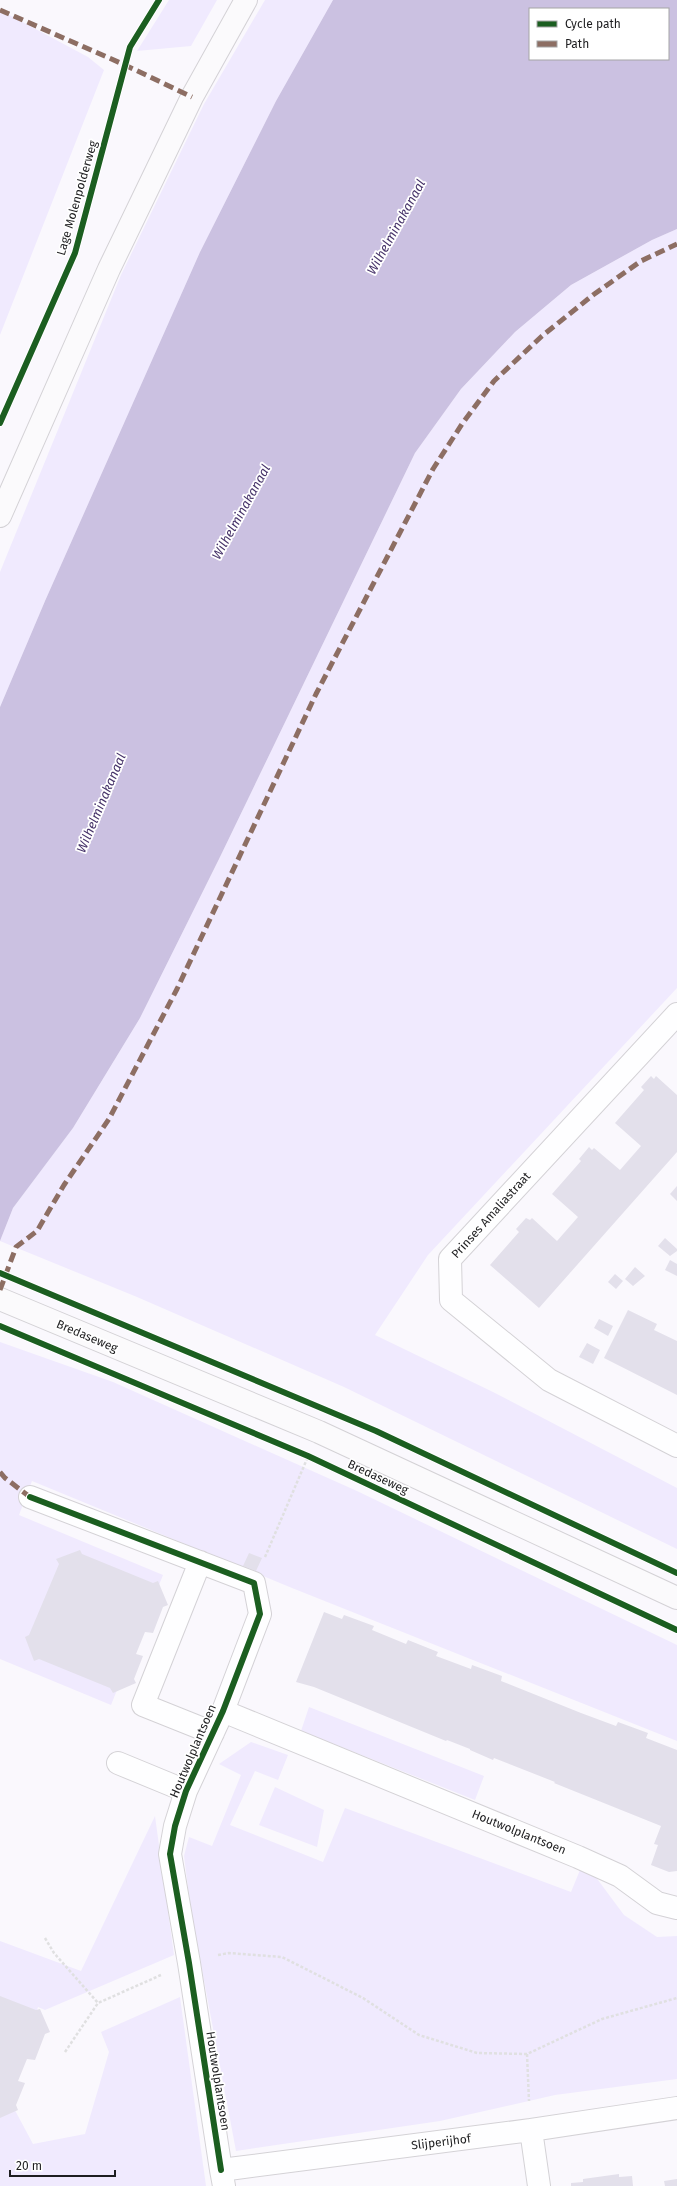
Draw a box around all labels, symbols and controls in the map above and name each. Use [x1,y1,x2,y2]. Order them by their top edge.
legend [529,8,669,60]
text: Cycle path [565,17,621,31]
text: Path [565,37,589,51]
street label: Lage Molenpolderweg [54,138,100,257]
water label: Wilhelminakanaal [364,177,428,277]
water label: Wilhelminakanaal [209,462,273,562]
water label: Wilhelminakanaal [73,751,129,855]
street label: Prinses Amaliastraat [449,1169,534,1261]
street label: Bredaseweg [54,1317,120,1355]
street label: Bredaseweg [345,1457,411,1497]
street label: Houtwolplantsoen [167,1702,219,1800]
street label: Houtwolplantsoen [470,1807,568,1857]
street label: Houtwolplantsoen [203,2030,233,2132]
street label: Slijperijhof [410,2131,473,2153]
scale bar [10,2152,115,2178]
text: 20 m [16,2159,42,2173]

